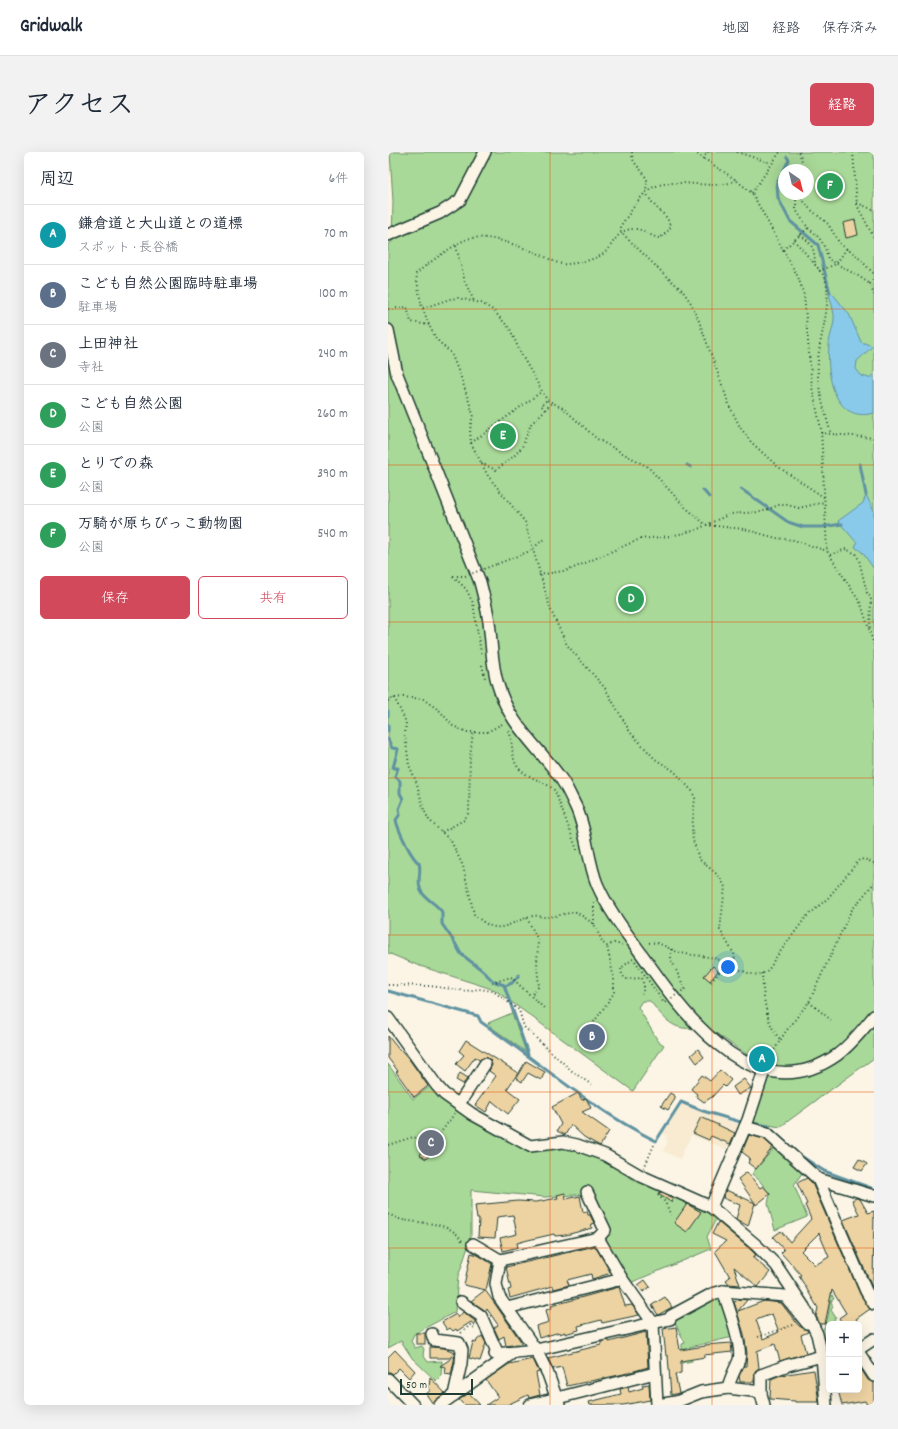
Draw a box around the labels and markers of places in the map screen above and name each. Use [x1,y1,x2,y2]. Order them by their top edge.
pin: F [817,171,843,201]
pin: E [490,421,516,451]
pin: D [618,584,644,614]
pin: B [579,1022,605,1052]
pin: A [749,1044,775,1074]
pin: C [418,1128,444,1158]

